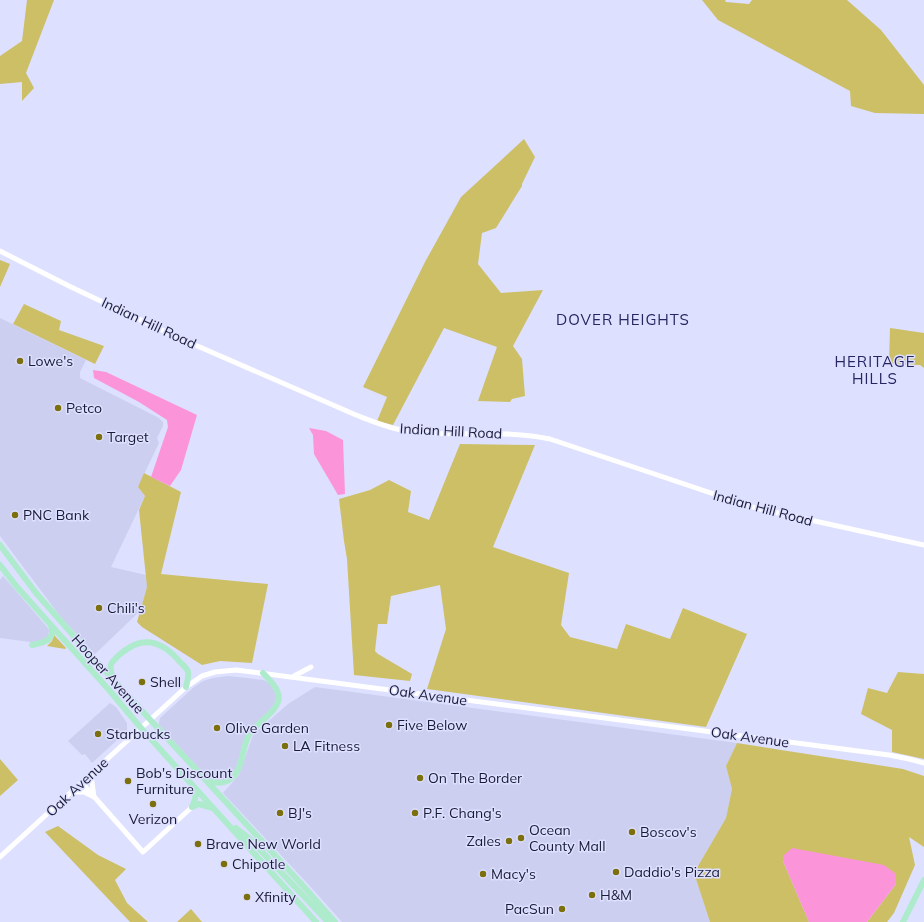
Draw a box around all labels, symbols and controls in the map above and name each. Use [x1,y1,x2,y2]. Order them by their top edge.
street label: Indian Hill Road [99,293,199,353]
district label: DOVER HEIGHTS [556,310,690,329]
place label: Lowe's [28,352,73,370]
district label: HERITAGE HILLS [834,352,916,388]
marker: Lowe's [15,356,25,366]
place label: Petco [66,399,102,417]
marker: Petco [53,403,63,413]
street label: Indian Hill Road [399,419,503,443]
place label: Target [107,428,149,446]
marker: Target [94,432,104,442]
street label: Indian Hill Road [711,486,815,530]
place label: PNC Bank [23,506,90,524]
marker: PNC Bank [10,510,20,520]
place label: Chili's [107,599,145,617]
marker: Chili's [94,603,104,613]
street label: Hooper Avenue [68,631,148,717]
place label: Shell [150,673,181,691]
marker: Shell [137,677,147,687]
street label: Oak Avenue [388,681,468,709]
place label: Five Below [397,716,467,734]
place label: Olive Garden [225,719,309,737]
marker: Five Below [384,720,394,730]
marker: Olive Garden [212,723,222,733]
street label: Oak Avenue [710,723,790,751]
place label: Starbucks [106,725,171,743]
marker: Starbucks [93,729,103,739]
place label: LA Fitness [293,737,360,755]
marker: LA Fitness [280,741,290,751]
street label: Oak Avenue [42,754,112,820]
place label: Bob's Discount Furniture [136,764,232,798]
place label: On The Border [428,769,523,787]
marker: On The Border [415,773,425,783]
marker: Bob's Discount Furniture [123,776,133,786]
marker: Verizon [148,799,158,809]
place label: BJ's [288,804,312,822]
place label: P.F. Chang's [423,804,502,822]
marker: BJ's [275,808,285,818]
marker: P.F. Chang's [410,808,420,818]
place label: Verizon [129,810,177,828]
place label: Ocean County Mall [529,821,606,855]
place label: Boscov's [640,823,697,841]
marker: Boscov's [627,827,637,837]
place label: Zales [467,832,501,850]
marker: Ocean County Mall [516,833,526,843]
place label: Brave New World [206,835,321,853]
marker: Zales [504,836,514,846]
marker: Brave New World [193,839,203,849]
place label: Chipotle [232,855,285,873]
marker: Chipotle [219,859,229,869]
place label: Daddio's Pizza [624,863,720,881]
place label: Macy's [491,865,536,883]
marker: Daddio's Pizza [611,867,621,877]
marker: Macy's [478,869,488,879]
place label: H&M [600,886,632,904]
place label: Xfinity [255,888,296,906]
marker: H&M [587,890,597,900]
marker: Xfinity [242,892,252,902]
place label: PacSun [505,900,554,918]
marker: PacSun [557,904,567,914]

